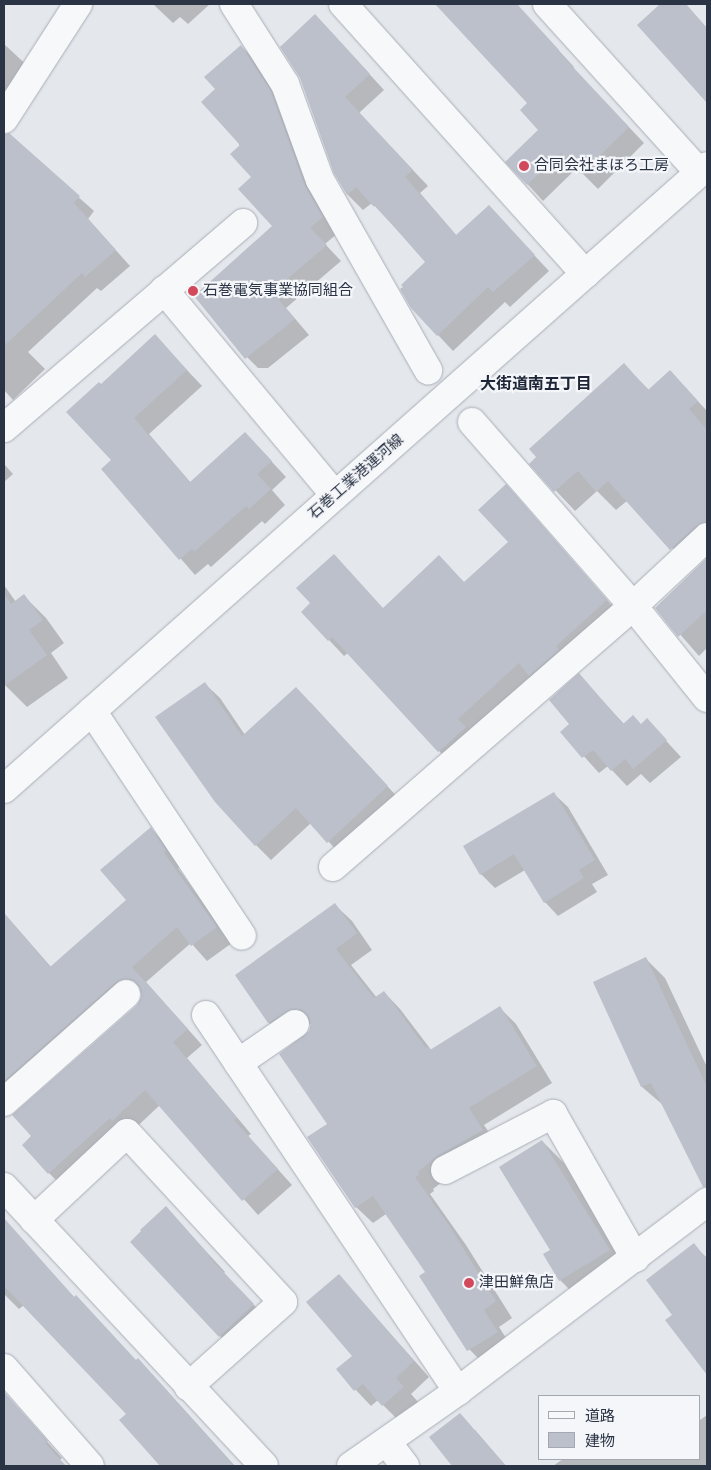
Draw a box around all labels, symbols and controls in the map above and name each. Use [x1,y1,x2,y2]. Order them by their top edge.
place label: 合同会社まほろ工房 [534,157,669,175]
marker: 合同会社まほろ工房 [518,160,530,172]
place label: 石巻電気事業協同組合 [203,282,353,300]
marker: 石巻電気事業協同組合 [187,285,199,297]
district label: 大街道南五丁目 [480,374,592,394]
street label: 石巻工業港運河線 [305,431,407,523]
place label: 津田鮮魚店 [479,1274,554,1292]
marker: 津田鮮魚店 [463,1277,475,1289]
legend [538,1395,701,1460]
text: 道路 [585,1407,615,1425]
text: 建物 [585,1432,615,1450]

